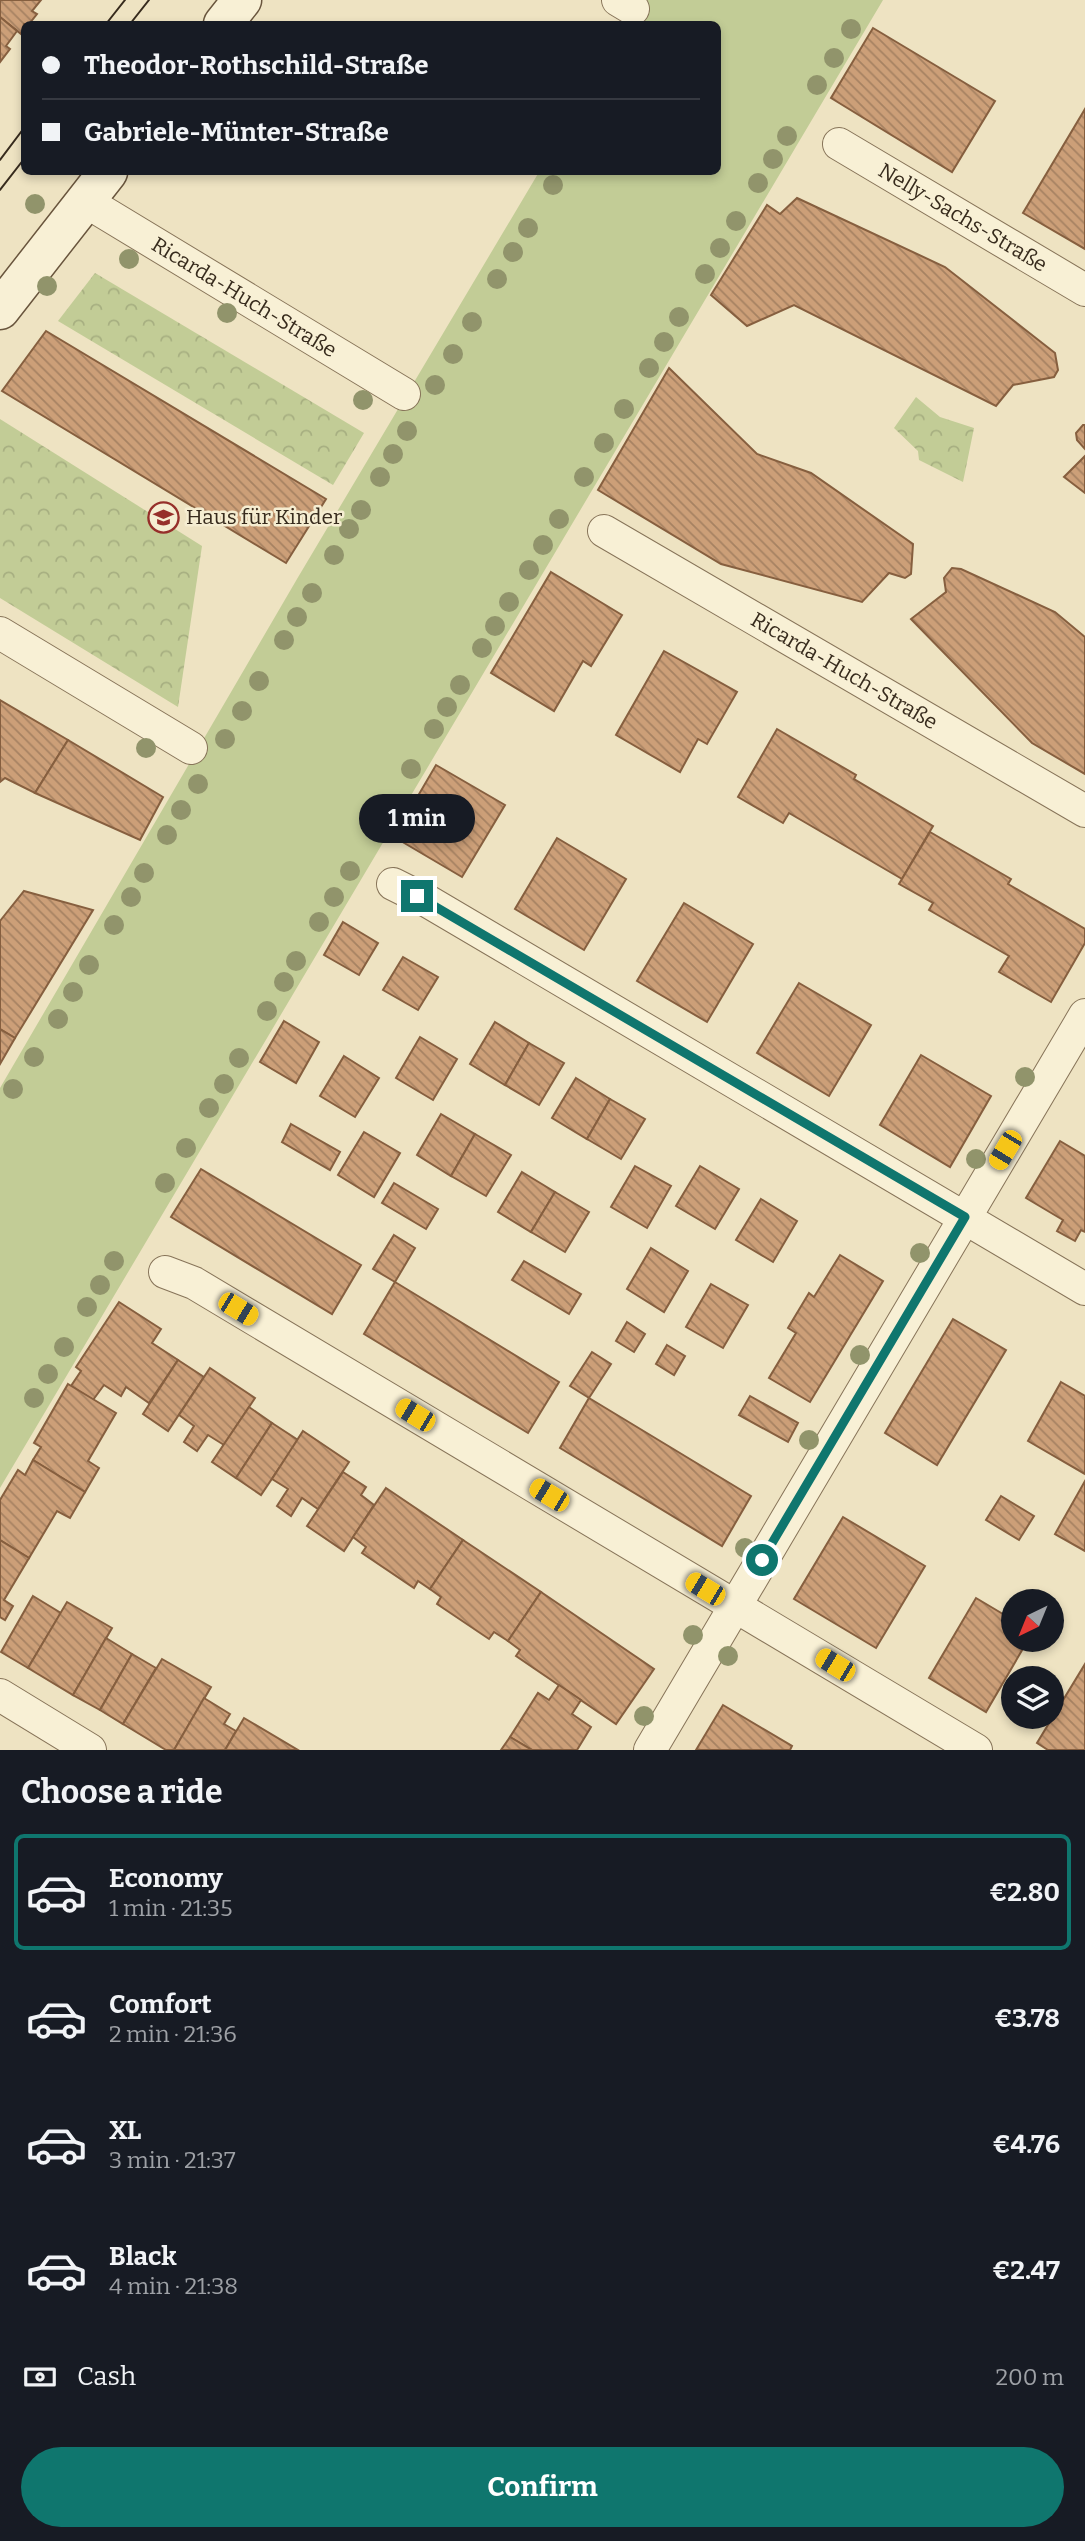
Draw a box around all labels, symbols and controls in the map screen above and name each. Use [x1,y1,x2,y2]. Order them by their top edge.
text: Theodor-Rothschild-Straße [84,50,428,81]
text: Gabriele-Münter-Straße [84,117,389,148]
street label: Nelly-Sachs-Straße [874,157,1052,278]
street label: Ricarda-Huch-Straße [147,231,341,363]
school or university icon: Haus für Kinder [146,500,180,534]
place label: Haus für Kinder [186,504,342,530]
street label: Ricarda-Huch-Straße [746,606,942,735]
callout: 1 min [359,794,475,844]
text: 1 min [388,804,446,832]
route end [401,880,433,912]
car [986,1127,1025,1173]
car [215,1289,262,1329]
car [392,1395,439,1435]
car [526,1475,573,1515]
route start [746,1544,778,1576]
car [682,1569,729,1609]
north arrow [1001,1589,1064,1652]
map controls [1001,1589,1064,1729]
car [812,1645,859,1685]
button: layers [1001,1666,1064,1729]
text: Choose a ride [21,1773,222,1811]
icon: car [25,1861,88,1924]
text: Economy [109,1863,223,1894]
text: €2.80 [989,1877,1060,1908]
text: 1 min · 21:35 [109,1894,232,1922]
icon: car [25,1987,88,2050]
text: Comfort [109,1989,212,2020]
text: €3.78 [994,2003,1060,2034]
text: 2 min · 21:36 [109,2020,237,2048]
icon: car [25,2113,88,2176]
text: XL [109,2115,141,2146]
text: €4.76 [992,2129,1060,2160]
text: 3 min · 21:37 [109,2146,235,2174]
icon: car [25,2239,88,2302]
text: Black [109,2241,177,2272]
text: €2.47 [992,2255,1060,2286]
text: 4 min · 21:38 [109,2272,238,2300]
icon: cash [21,2358,59,2396]
text: Cash [77,2361,136,2392]
text: 200 m [995,2363,1064,2391]
button: Confirm [21,2447,1064,2527]

